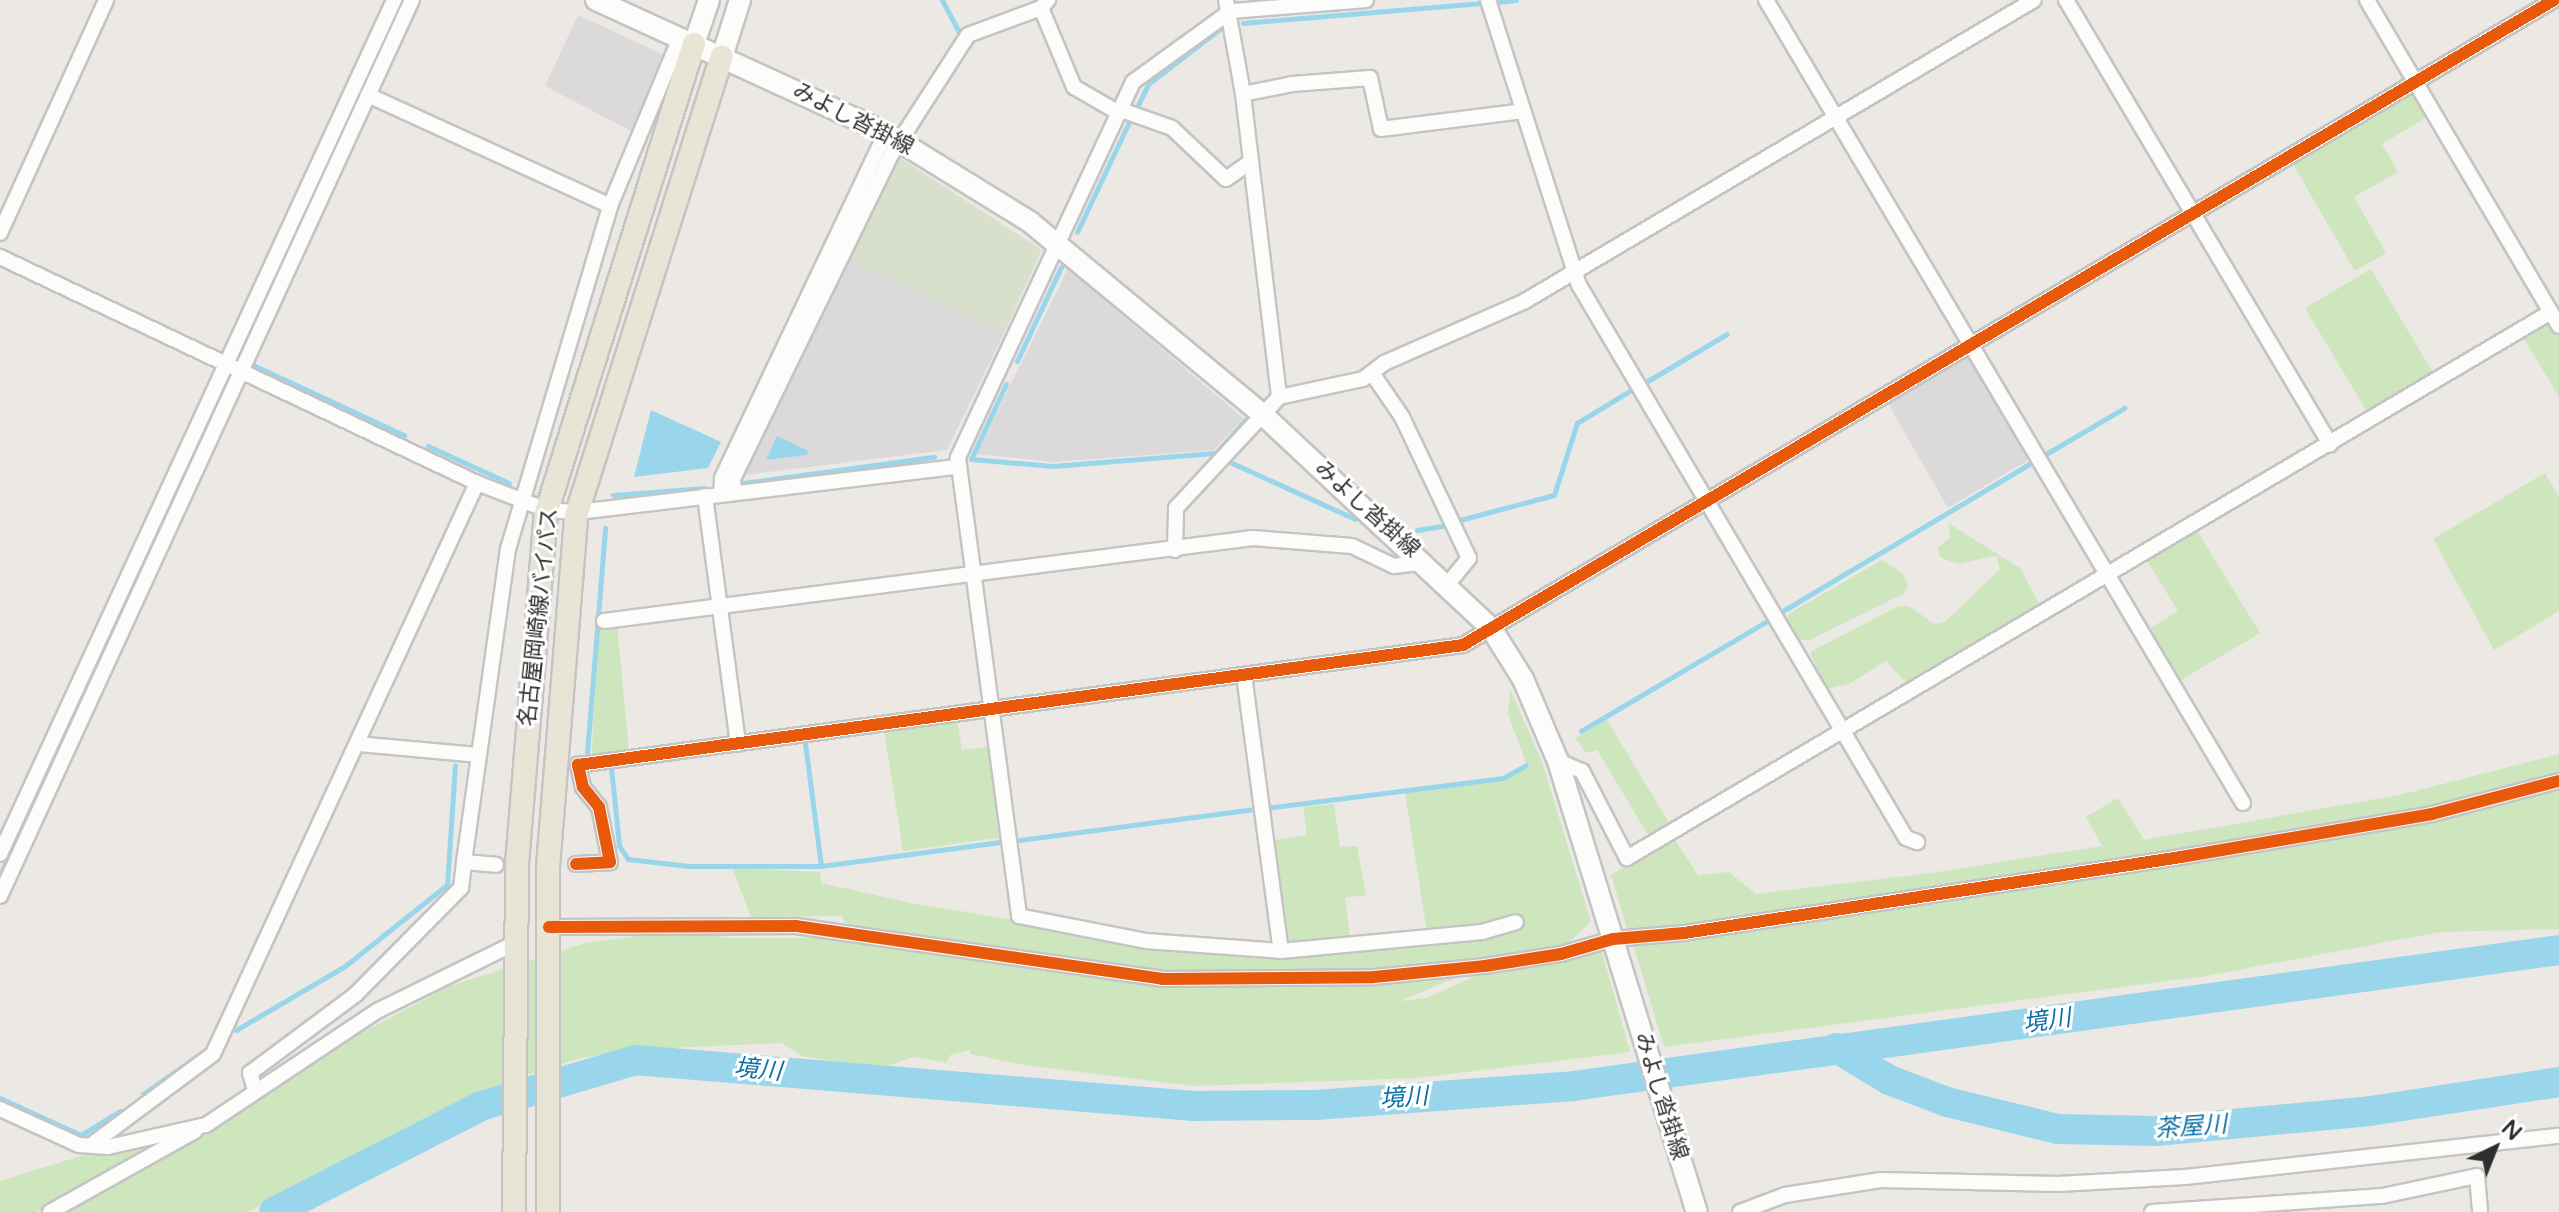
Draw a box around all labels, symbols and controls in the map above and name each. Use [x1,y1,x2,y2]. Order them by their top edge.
street label: みよし沓掛線 [788,77,918,161]
street label: みよし沓掛線 [1309,455,1425,563]
street label: 名古屋岡崎線バイパス [514,506,564,728]
water label: 境川 [2021,1003,2073,1039]
street label: みよし沓掛線 [1629,1029,1693,1163]
water label: 境川 [733,1054,783,1086]
water label: 境川 [1379,1082,1429,1114]
north arrow [2455,1108,2535,1188]
water label: 茶屋川 [2154,1110,2228,1144]
text: N [2496,1115,2527,1146]

